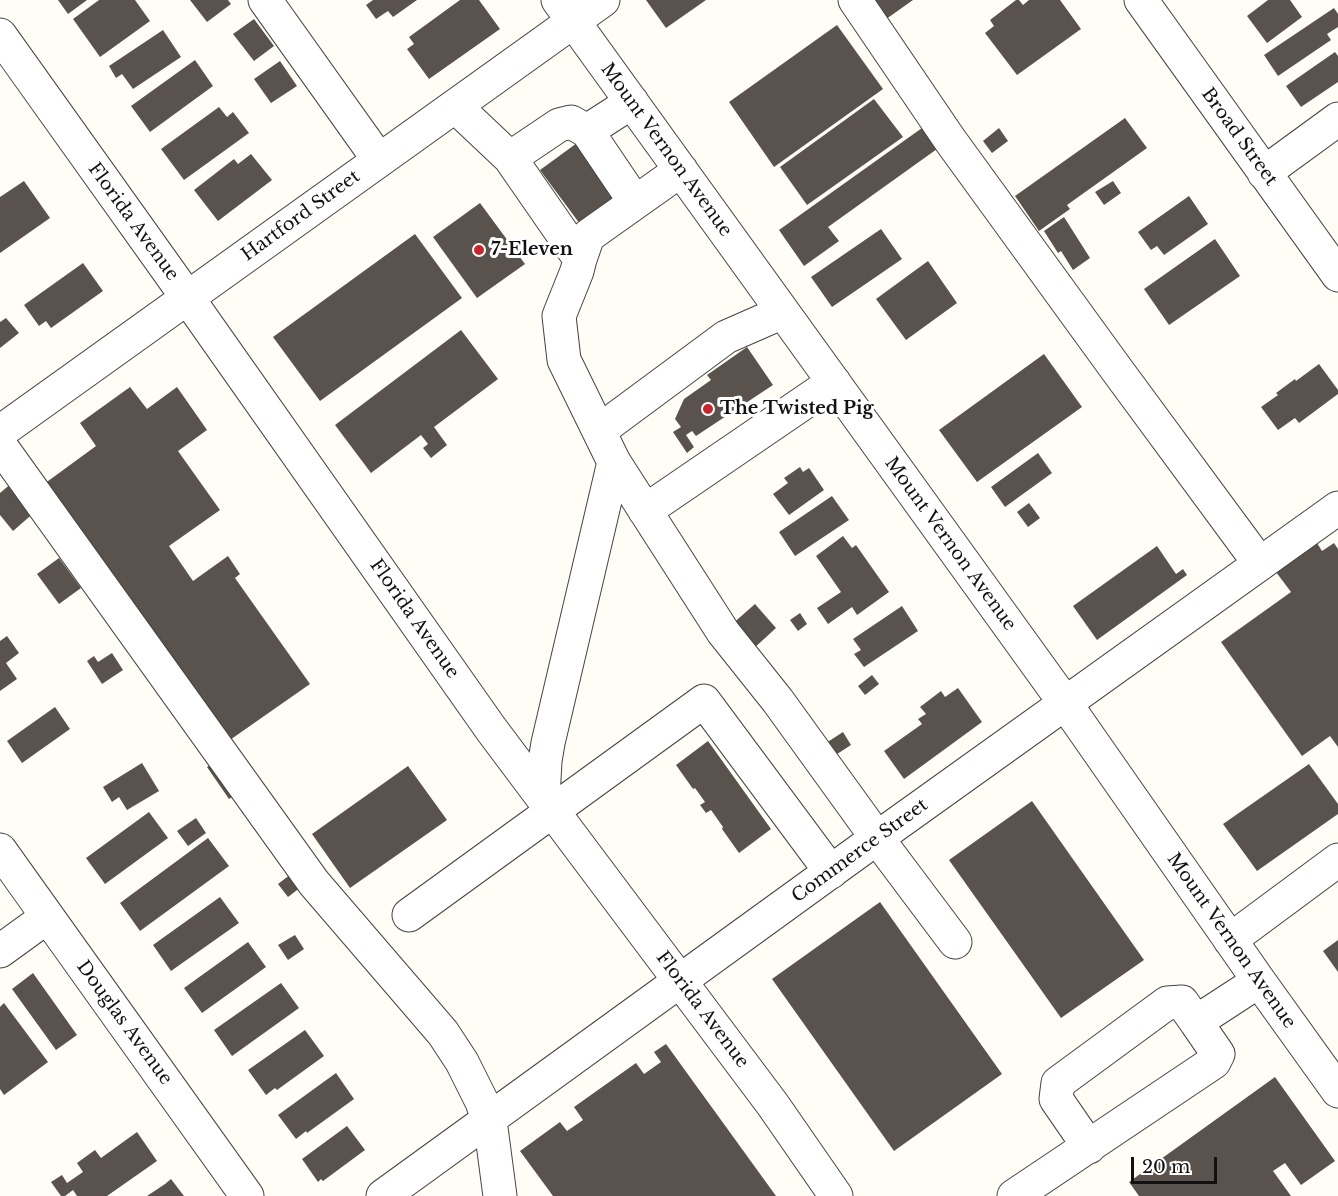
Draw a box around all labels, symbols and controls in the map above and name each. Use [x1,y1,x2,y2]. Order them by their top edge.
street label: Mount Vernon Avenue [596,59,736,241]
street label: Broad Street [1196,84,1282,190]
street label: Florida Avenue [83,159,183,285]
street label: Hartford Street [238,166,364,266]
place label: 7-Eleven [491,239,573,261]
marker: 7-Eleven [472,243,486,257]
place label: The Twisted Pig [720,398,873,420]
marker: The Twisted Pig [701,402,715,416]
street label: Mount Vernon Avenue [880,453,1020,635]
street label: Florida Avenue [365,555,463,683]
street label: Commerce Street [788,794,932,908]
street label: Mount Vernon Avenue [1162,849,1300,1033]
street label: Florida Avenue [651,948,753,1072]
street label: Douglas Avenue [72,957,176,1089]
scale bar [1134,1145,1220,1183]
text: 20 m [1142,1156,1190,1178]

